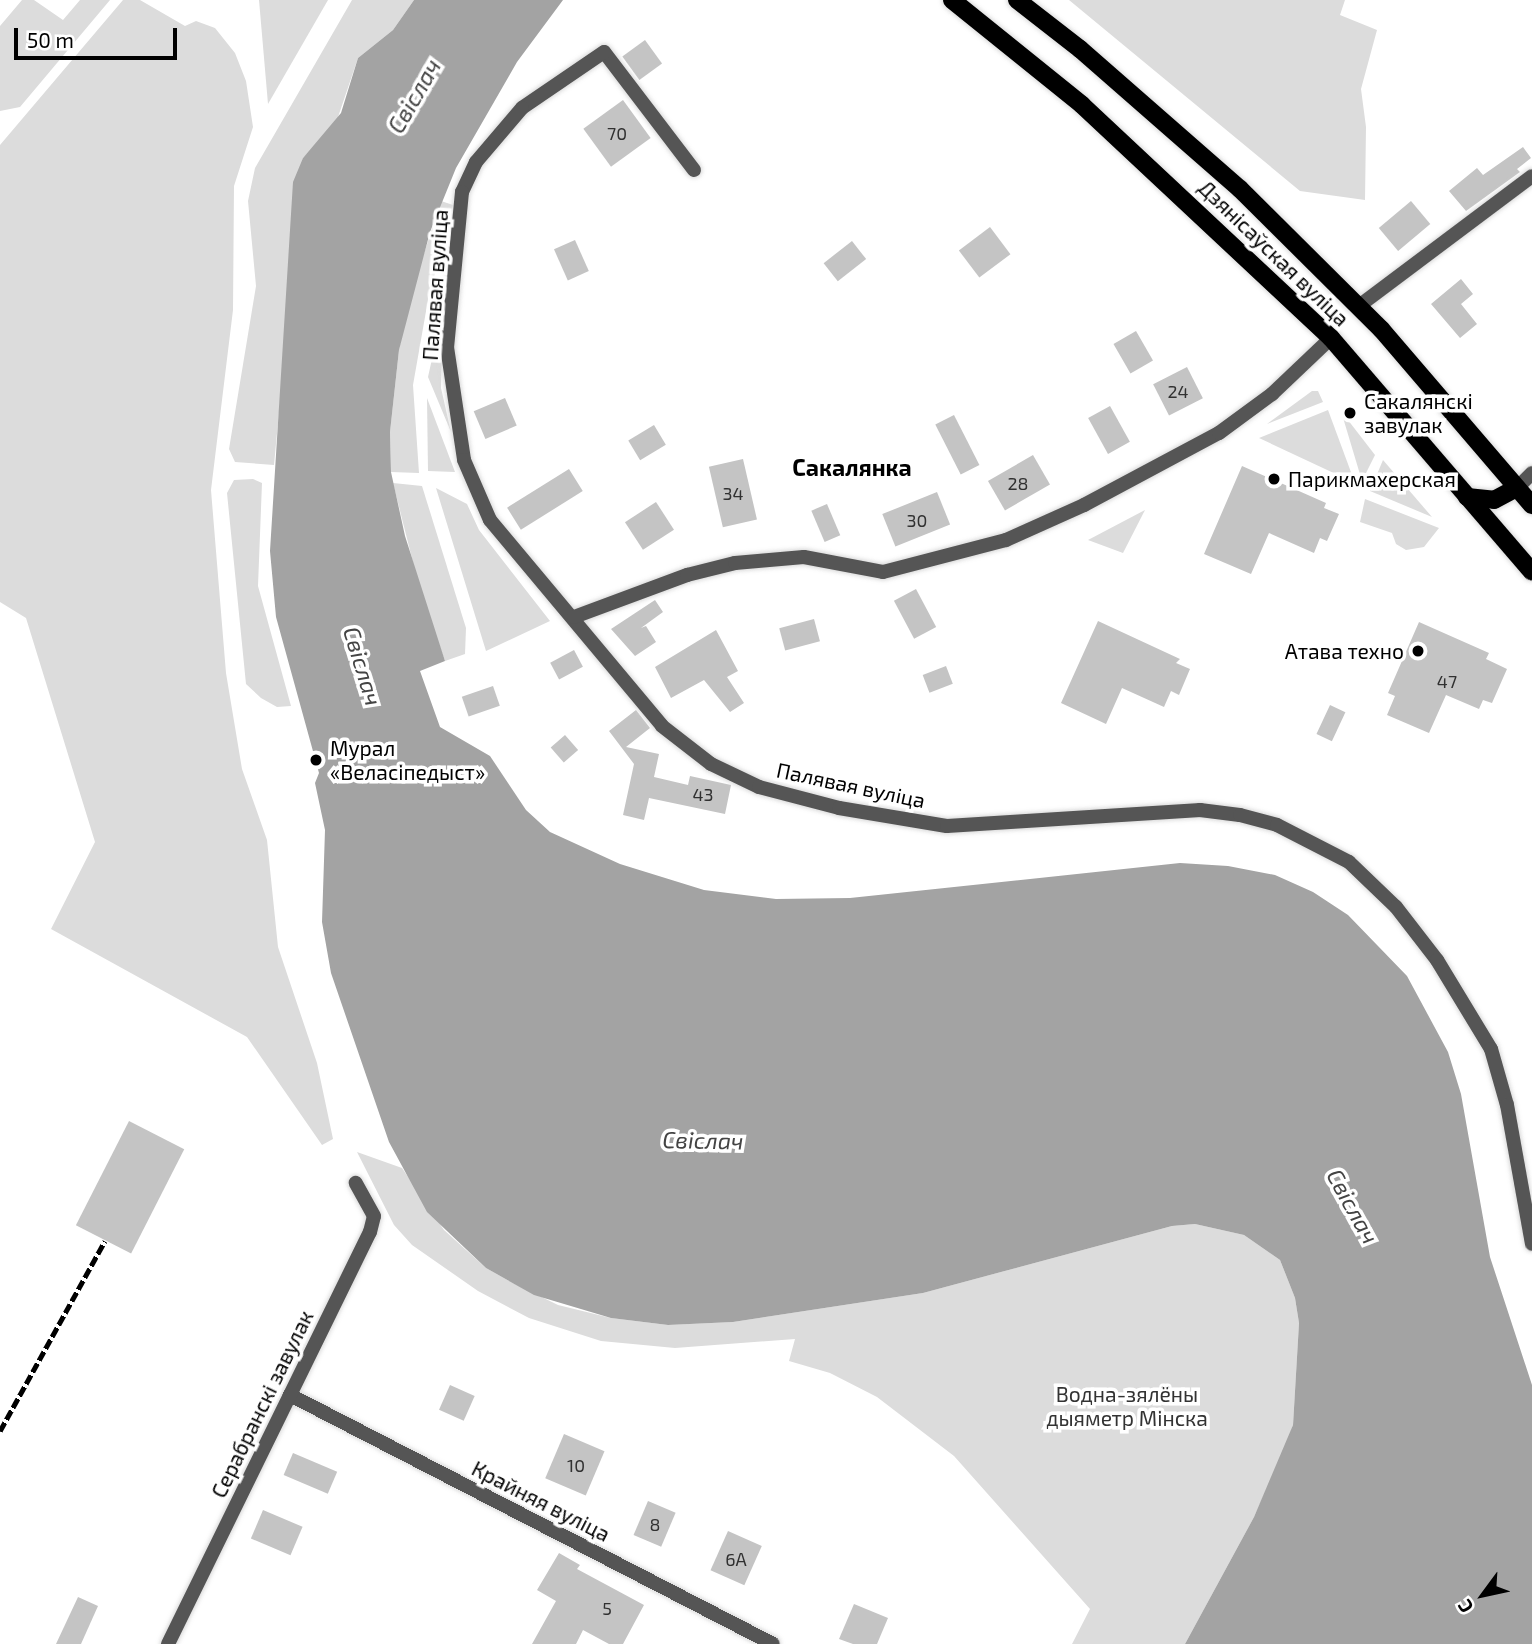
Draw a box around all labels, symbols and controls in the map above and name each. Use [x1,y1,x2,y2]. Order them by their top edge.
scale bar [18,14,180,58]
text: 50 m [27,27,74,52]
water label: Свіслач [382,54,446,138]
house number: 70 [607,122,627,144]
street label: Дзянісаўская вуліца [1194,175,1354,331]
street label: Палявая вуліца [417,209,453,361]
house number: 24 [1167,380,1189,402]
place label: Сакалянскі завулак [1364,388,1473,438]
marker: Сакалянскі завулак [1342,405,1358,421]
district label: Сакалянка [792,453,912,481]
place label: Парикмахерская [1288,466,1456,492]
marker: Парикмахерская [1266,471,1282,487]
house number: 28 [1007,472,1029,494]
house number: 34 [722,482,744,504]
house number: 30 [907,509,927,531]
water label: Свіслач [338,623,388,709]
place label: Атава техно [1285,638,1404,664]
marker: Атава техно [1410,643,1426,659]
house number: 47 [1437,670,1457,692]
place label: Мурал «Веласіпедыст» [330,735,485,785]
marker: Мурал «Веласіпедыст» [308,752,324,768]
street label: Палявая вуліца [774,757,928,813]
house number: 43 [692,783,714,805]
water label: Свіслач [662,1125,744,1155]
water label: Свіслач [1321,1164,1385,1248]
street label: Серабранскі завулак [206,1306,318,1502]
park label: Водна-зялёны дыяметр Мінска [1046,1381,1208,1431]
house number: 10 [567,1454,585,1476]
street label: Крайняя вуліца [468,1455,614,1547]
house number: 8 [650,1513,660,1535]
house number: 6А [725,1548,747,1570]
north arrow [1448,1560,1518,1630]
text: С [1452,1596,1478,1618]
house number: 5 [602,1597,612,1619]

